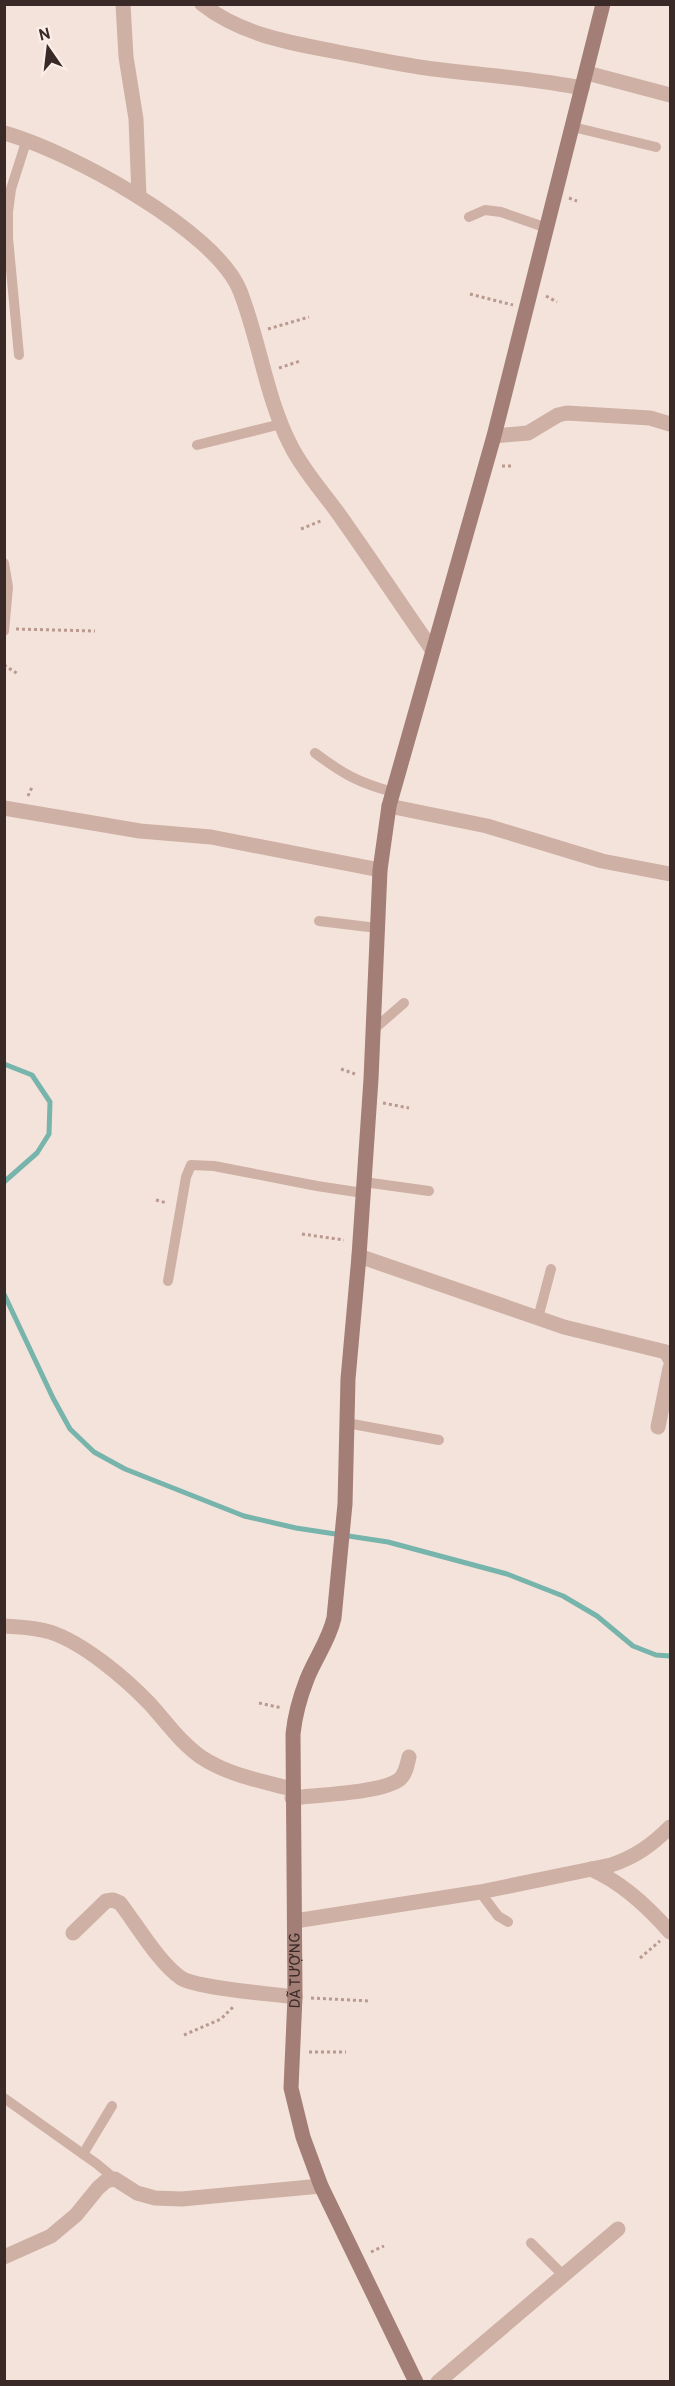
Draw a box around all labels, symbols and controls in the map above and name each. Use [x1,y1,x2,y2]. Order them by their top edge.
north arrow [18,18,78,78]
text: N [37,24,53,46]
street label: DÃ TƯỢNG [286,1932,306,2009]

